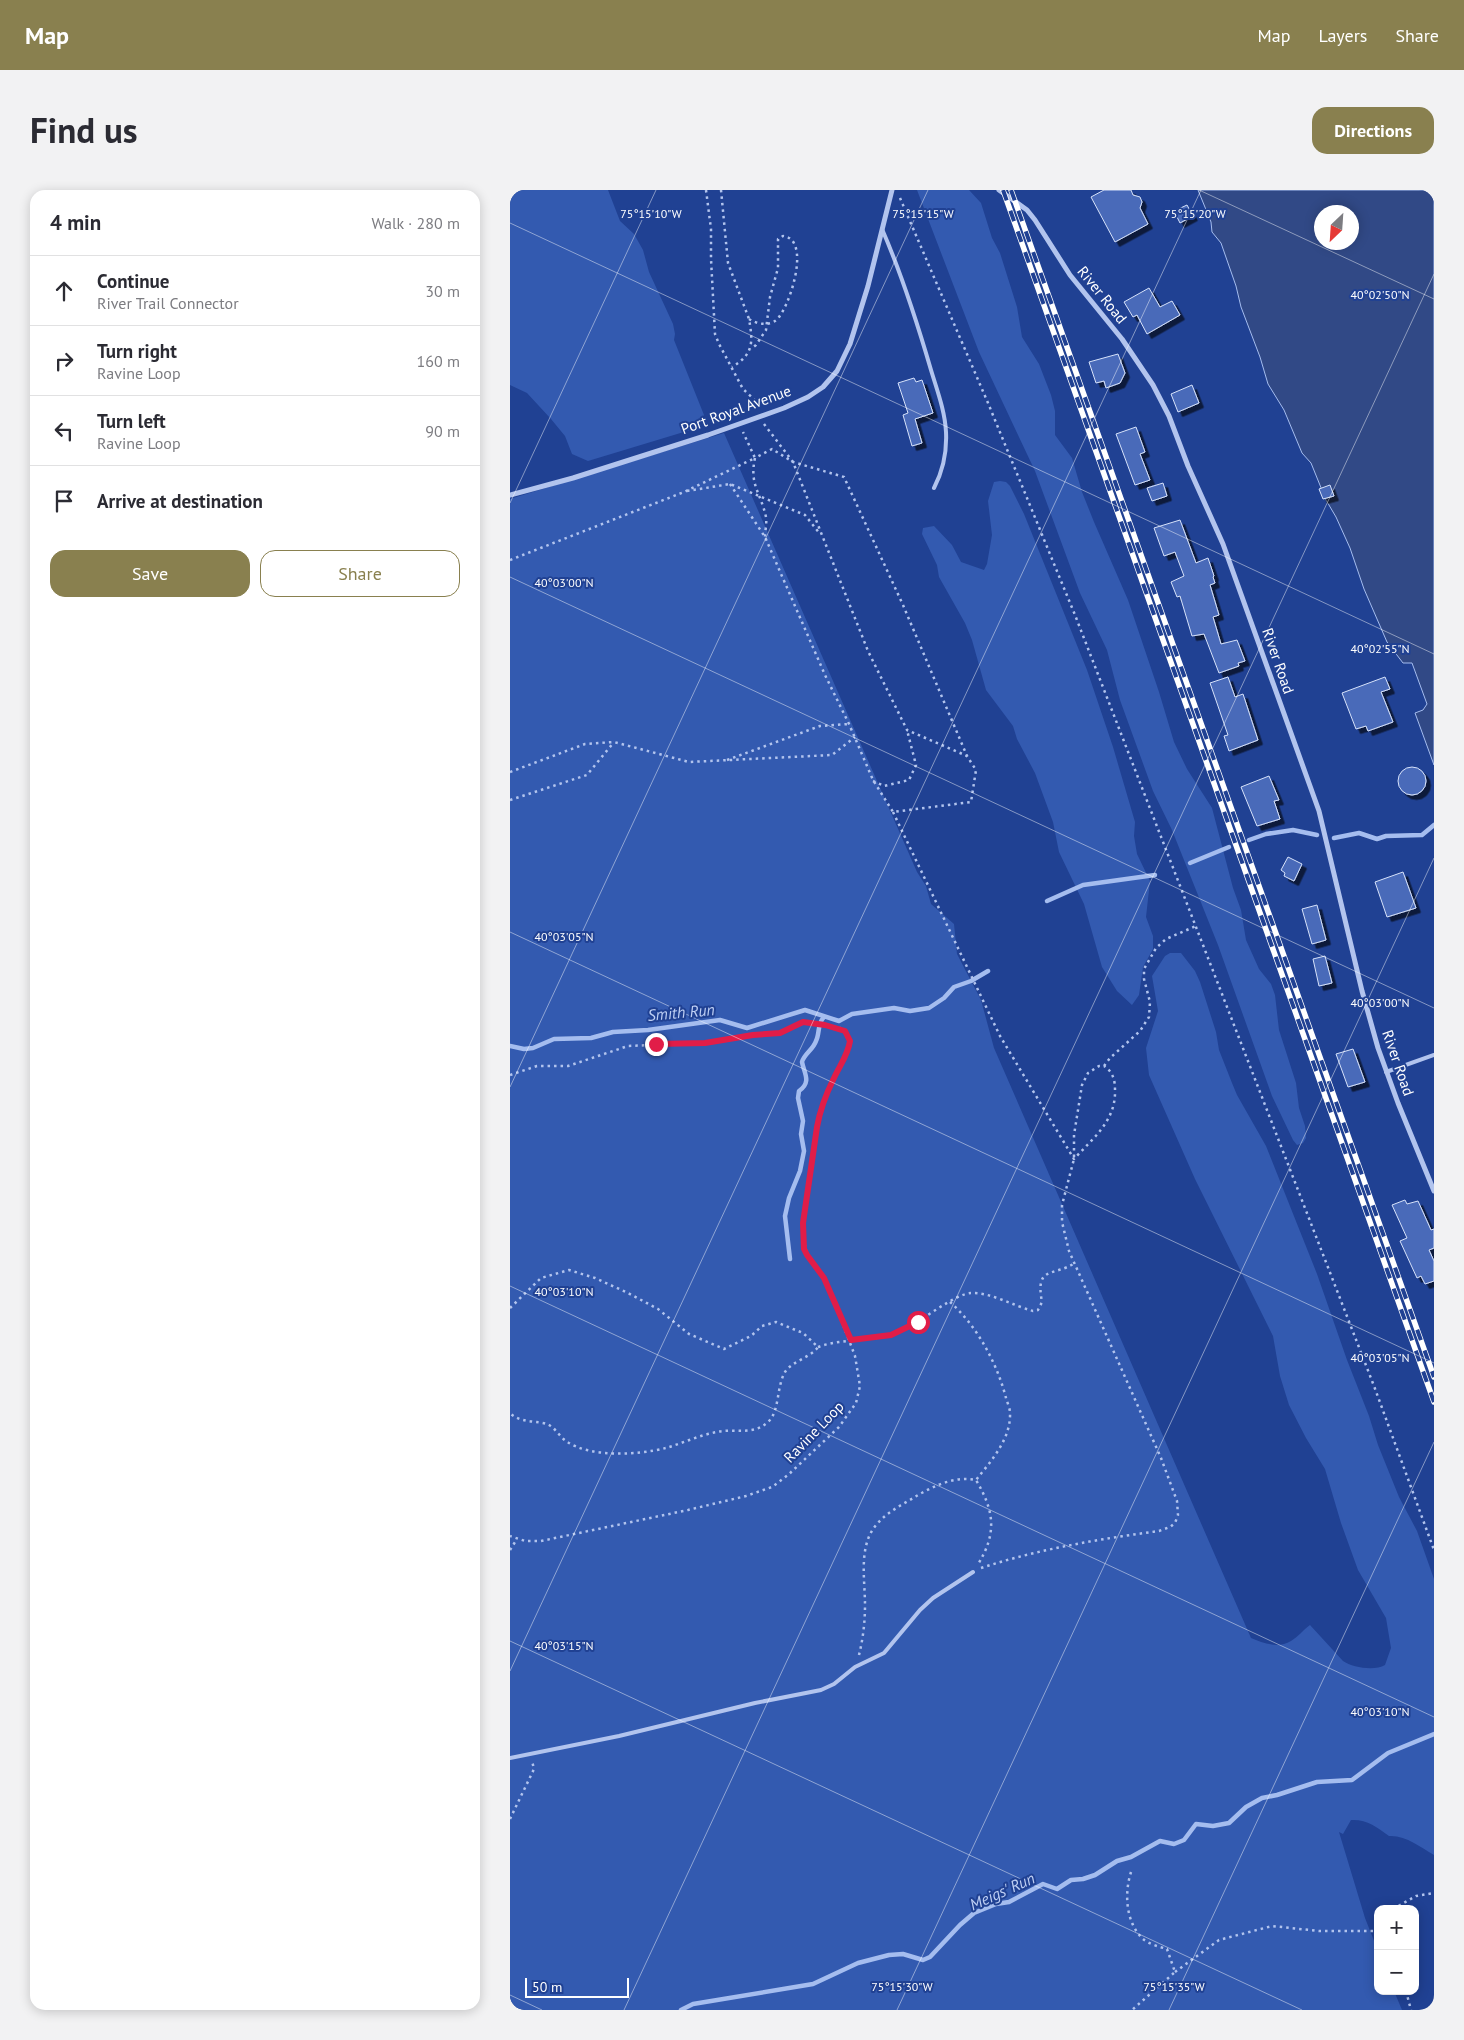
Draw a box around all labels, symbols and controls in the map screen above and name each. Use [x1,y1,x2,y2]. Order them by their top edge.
text: Map [25,20,69,51]
text: Map [1258,24,1290,47]
text: Layers [1318,24,1367,47]
text: Share [1395,24,1439,47]
text: Find us [30,107,138,153]
button: Directions [1312,107,1434,154]
north arrow [1314,205,1359,250]
text: 75°15'10"W [620,206,682,221]
text: 75°15'15"W [892,206,954,221]
text: 75°15'20"W [1164,206,1226,221]
text: 4 min [50,209,101,236]
text: Walk · 280 m [371,213,460,233]
street label: River Road [1073,262,1131,327]
text: Continue [97,269,169,293]
icon: ahead [50,277,78,305]
text: 30 m [425,281,460,301]
text: 40°02'50"N [1350,287,1410,302]
text: River Trail Connector [97,293,239,313]
text: Turn right [97,339,177,363]
icon: right [50,347,78,375]
text: 160 m [417,351,460,371]
text: Ravine Loop [97,363,181,383]
street label: Port Royal Avenue [678,381,793,438]
text: Turn left [97,409,166,433]
icon: left [50,417,78,445]
text: 90 m [425,421,460,441]
text: Ravine Loop [97,433,181,453]
icon: arrive [50,487,78,515]
text: Arrive at destination [97,489,263,513]
button: Save [50,550,250,597]
button: Share [260,550,460,597]
text: 40°03'00"N [534,575,594,590]
street label: River Road [1258,625,1299,696]
text: 40°02'55"N [1350,641,1410,656]
text: 40°03'05"N [534,929,594,944]
text: 40°03'00"N [1350,995,1410,1010]
water label: Smith Run [647,999,715,1025]
street label: River Road [1378,1027,1419,1098]
route end [645,1033,668,1056]
text: 40°03'10"N [534,1284,594,1299]
route start [907,1311,930,1334]
text: 40°03'05"N [1350,1350,1410,1365]
street label: Ravine Loop [780,1397,848,1466]
text: 40°03'15"N [534,1638,594,1653]
text: 40°03'10"N [1350,1704,1410,1719]
water label: Meigs' Run [966,1868,1038,1914]
map controls [1374,1905,1419,1995]
button: + [1374,1905,1419,1950]
button: − [1374,1950,1419,1995]
scale bar [525,1975,629,1998]
text: 50 m [532,1978,562,1996]
text: 75°15'30"W [871,1979,933,1994]
text: 75°15'35"W [1143,1979,1205,1994]

